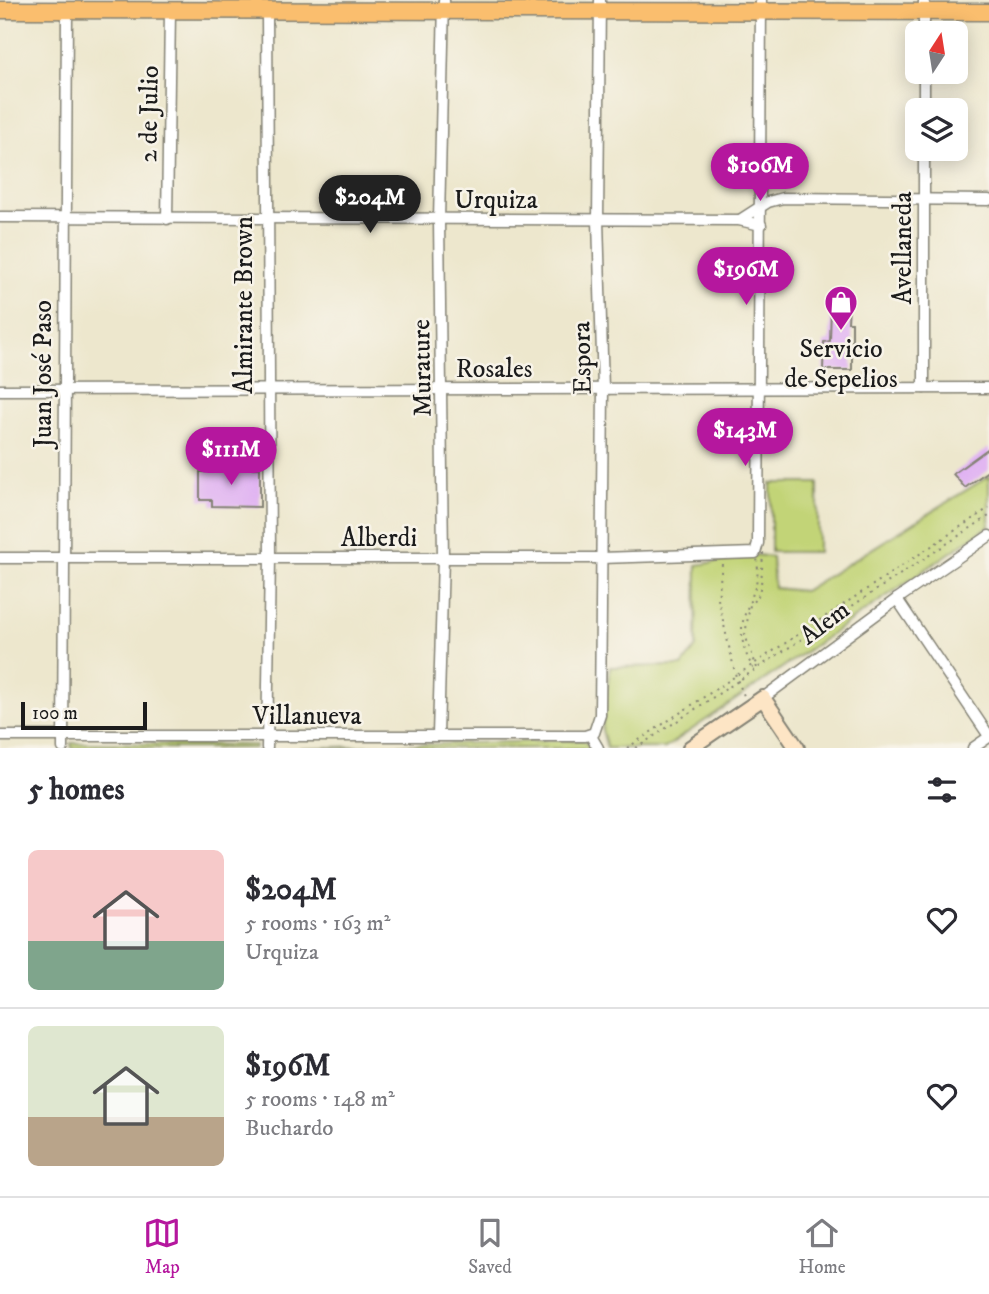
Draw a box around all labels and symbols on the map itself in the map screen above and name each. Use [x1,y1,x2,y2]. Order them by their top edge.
north arrow [905,21,968,84]
street label: 2 de Julio [132,65,167,163]
pin: $106M [711,144,809,203]
pin: $204M [321,176,419,235]
street label: Urquiza [454,184,538,217]
street label: Avellaneda [887,191,920,305]
street label: Almirante Brown [228,215,261,394]
pin: $196M [697,247,795,307]
shop icon: Servicio de Sepelios [822,283,860,332]
street label: Juan José Paso [27,300,60,450]
street label: Murature [405,319,440,417]
street label: Espora [565,321,600,395]
place label: Servicio de Sepelios [784,333,898,396]
street label: Rosales [456,353,532,386]
pin: $143M [696,408,794,468]
pin: $111M [182,428,280,487]
street label: Alberdi [341,522,417,555]
street label: Alem [793,594,857,653]
scale bar [21,699,147,731]
street label: Villanueva [252,700,361,733]

